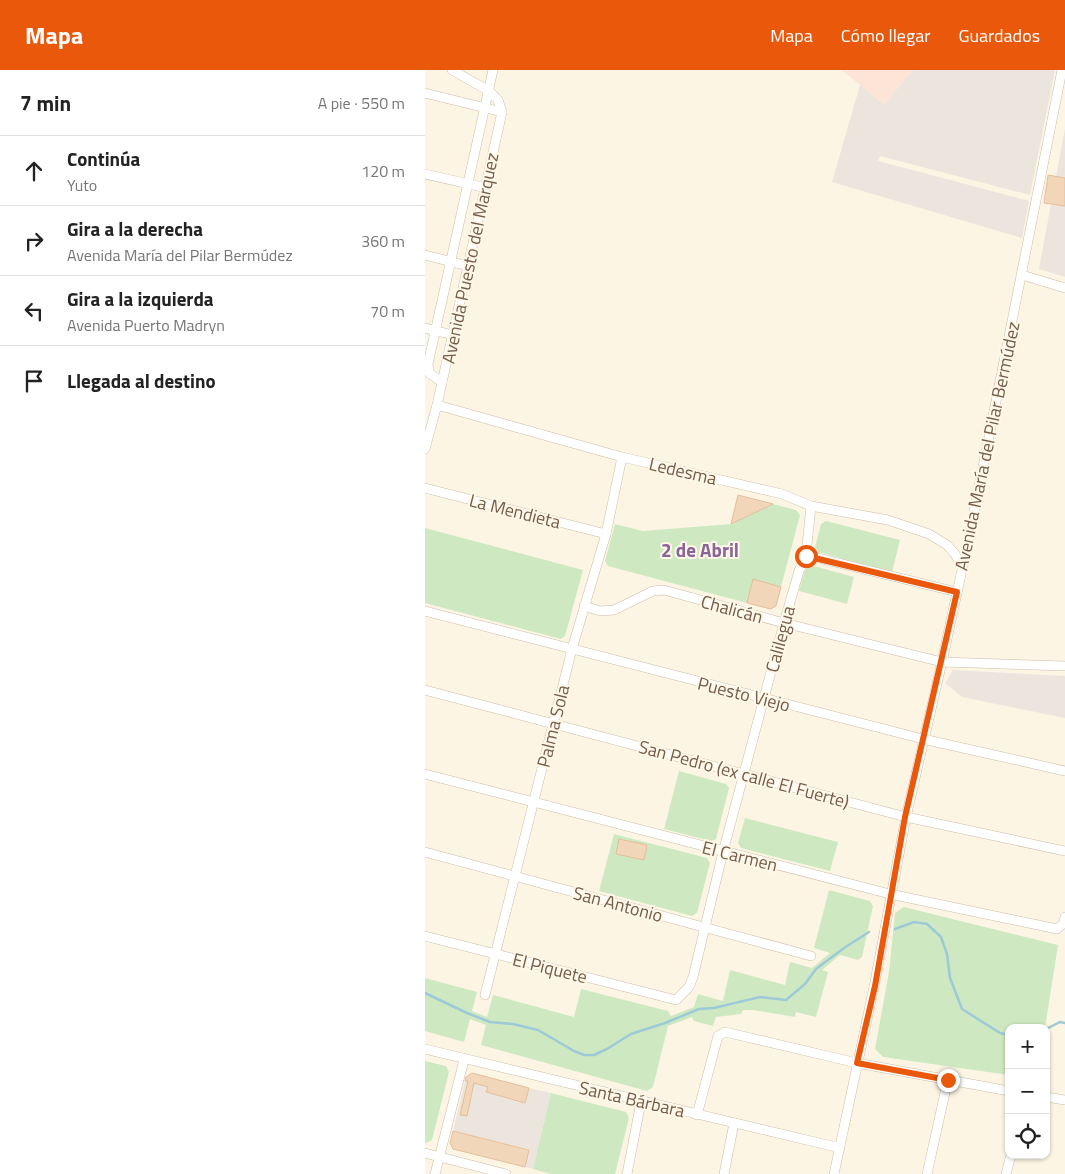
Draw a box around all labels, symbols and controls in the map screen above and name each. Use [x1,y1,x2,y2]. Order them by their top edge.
text: Mapa [25,17,83,53]
text: Mapa [770,22,813,49]
text: Cómo llegar [841,22,930,49]
text: Guardados [958,22,1040,49]
text: 7 min [20,87,71,119]
text: A pie · 550 m [318,91,405,115]
text: Continúa [67,144,140,173]
street label: Avenida Puesto del Marquez [434,150,506,366]
icon: ahead [20,157,48,185]
text: 120 m [361,159,405,183]
text: Yuto [67,173,97,197]
text: Gira a la derecha [67,214,203,243]
icon: right [20,227,48,255]
text: 360 m [361,229,405,253]
text: Avenida María del Pilar Bermúdez [67,243,293,267]
text: Gira a la izquierda [67,284,214,313]
icon: left [20,297,48,325]
text: 70 m [370,299,405,323]
text: Avenida Puerto Madryn [67,313,225,337]
street label: Avenida María del Pilar Bermúdez [947,319,1027,573]
text: Llegada al destino [67,366,216,395]
icon: arrive [20,367,48,395]
street label: Ledesma [647,450,719,492]
street label: La Mendieta [467,487,563,535]
district label: 2 de Abril [661,535,739,564]
route start [795,545,818,568]
street label: Chalicán [698,588,766,630]
street label: Calilegua [758,603,802,675]
street label: Puesto Viejo [695,669,793,719]
street label: Palma Sola [530,682,576,770]
street label: San Pedro (ex calle El Fuerte) [636,733,852,815]
street label: El Carmen [699,834,781,878]
street label: San Antonio [570,879,666,929]
street label: El Piquete [510,946,590,990]
map controls [1005,1024,1050,1159]
button: + [1005,1024,1050,1069]
route end [937,1069,960,1092]
button: − [1005,1069,1050,1114]
street label: Santa Bárbara [576,1074,688,1124]
button: locate [1005,1114,1050,1159]

